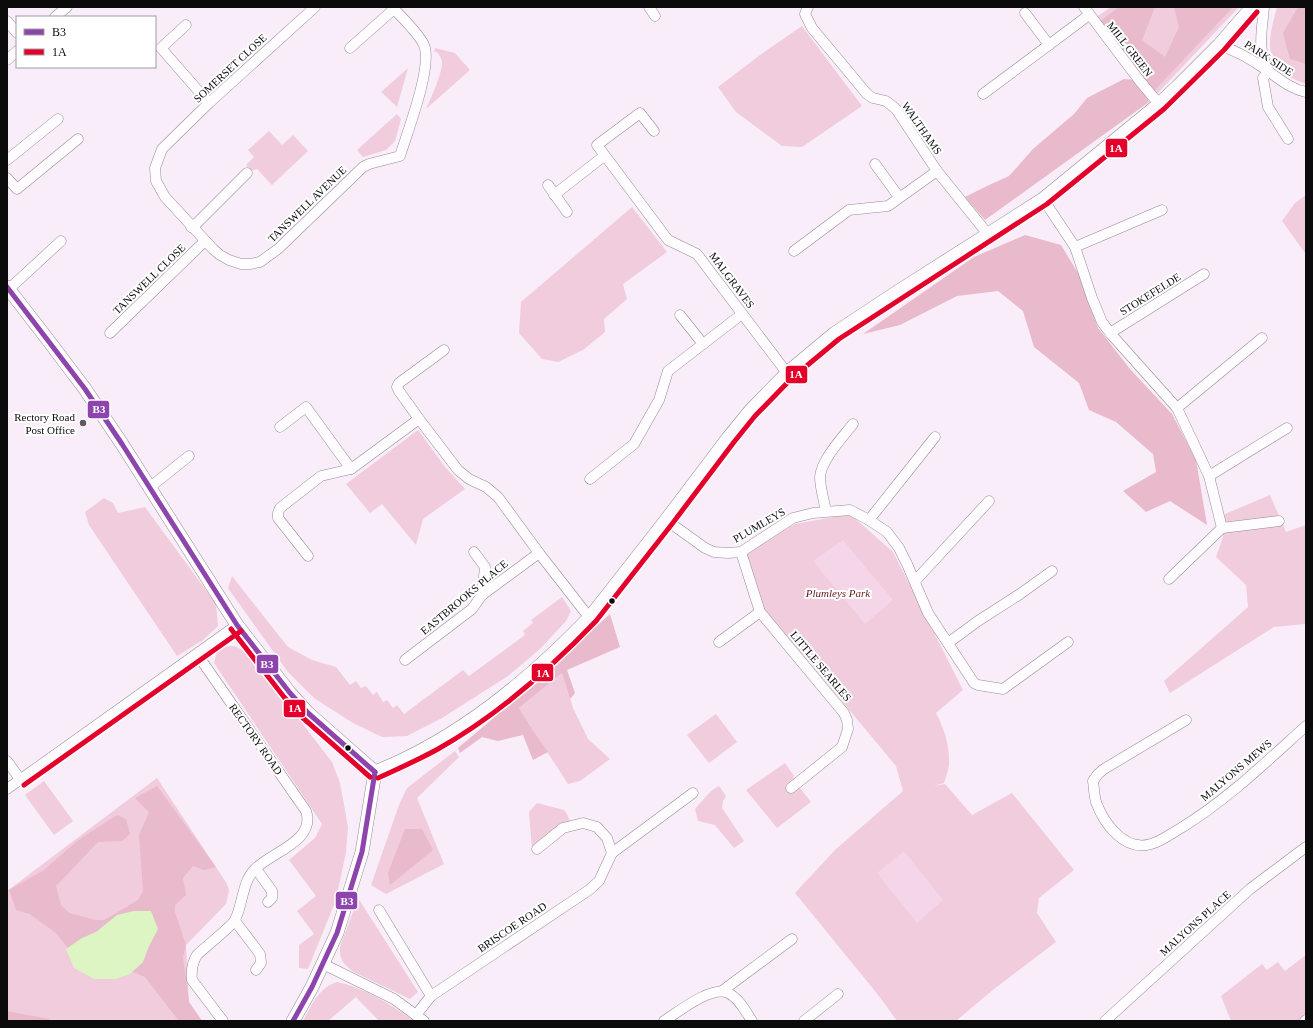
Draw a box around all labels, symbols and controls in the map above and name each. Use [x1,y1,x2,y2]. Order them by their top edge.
legend [16,16,156,68]
street label: MILL GREEN [1105,19,1155,79]
text: B3 [52,25,66,39]
street label: SOMERSET CLOSE [191,31,269,105]
street label: PARK SIDE [1242,38,1296,78]
text: 1A [52,45,67,59]
street label: WALTHAMS [899,99,945,157]
line badge: 1A [1105,138,1128,158]
text: 1A [1109,142,1123,154]
street label: TANSWELL AVENUE [265,163,349,244]
street label: TANSWELL CLOSE [110,241,188,317]
street label: MALGRAVES [707,250,757,310]
street label: STOKEFELDE [1117,270,1183,317]
line badge: 1A [785,365,808,384]
text: 1A [789,368,803,380]
line badge: B3 [87,400,110,419]
text: B3 [93,403,106,415]
place label: Rectory Road Post Office [14,411,75,436]
marker: Rectory Road Post Office [78,418,88,428]
street label: PLUMLEYS [731,505,787,545]
street label: EASTBROOKS PLACE [418,557,510,637]
park label: Plumleys Park [805,587,871,599]
unlabelled marker [607,596,617,606]
street label: LITTLE SEARLES [788,629,854,703]
line badge: B3 [256,654,279,674]
text: B3 [261,658,274,670]
line badge: 1A [531,663,554,682]
text: 1A [536,667,550,679]
line badge: 1A [283,699,306,718]
street label: RECTORY ROAD [227,701,285,777]
text: 1A [288,702,302,714]
street label: MALYONS MEWS [1198,737,1274,803]
unlabelled marker [343,743,353,753]
street label: MALYONS PLACE [1157,888,1233,958]
line badge: B3 [335,891,358,910]
text: B3 [341,895,354,907]
street label: BRISCOE ROAD [475,900,549,954]

